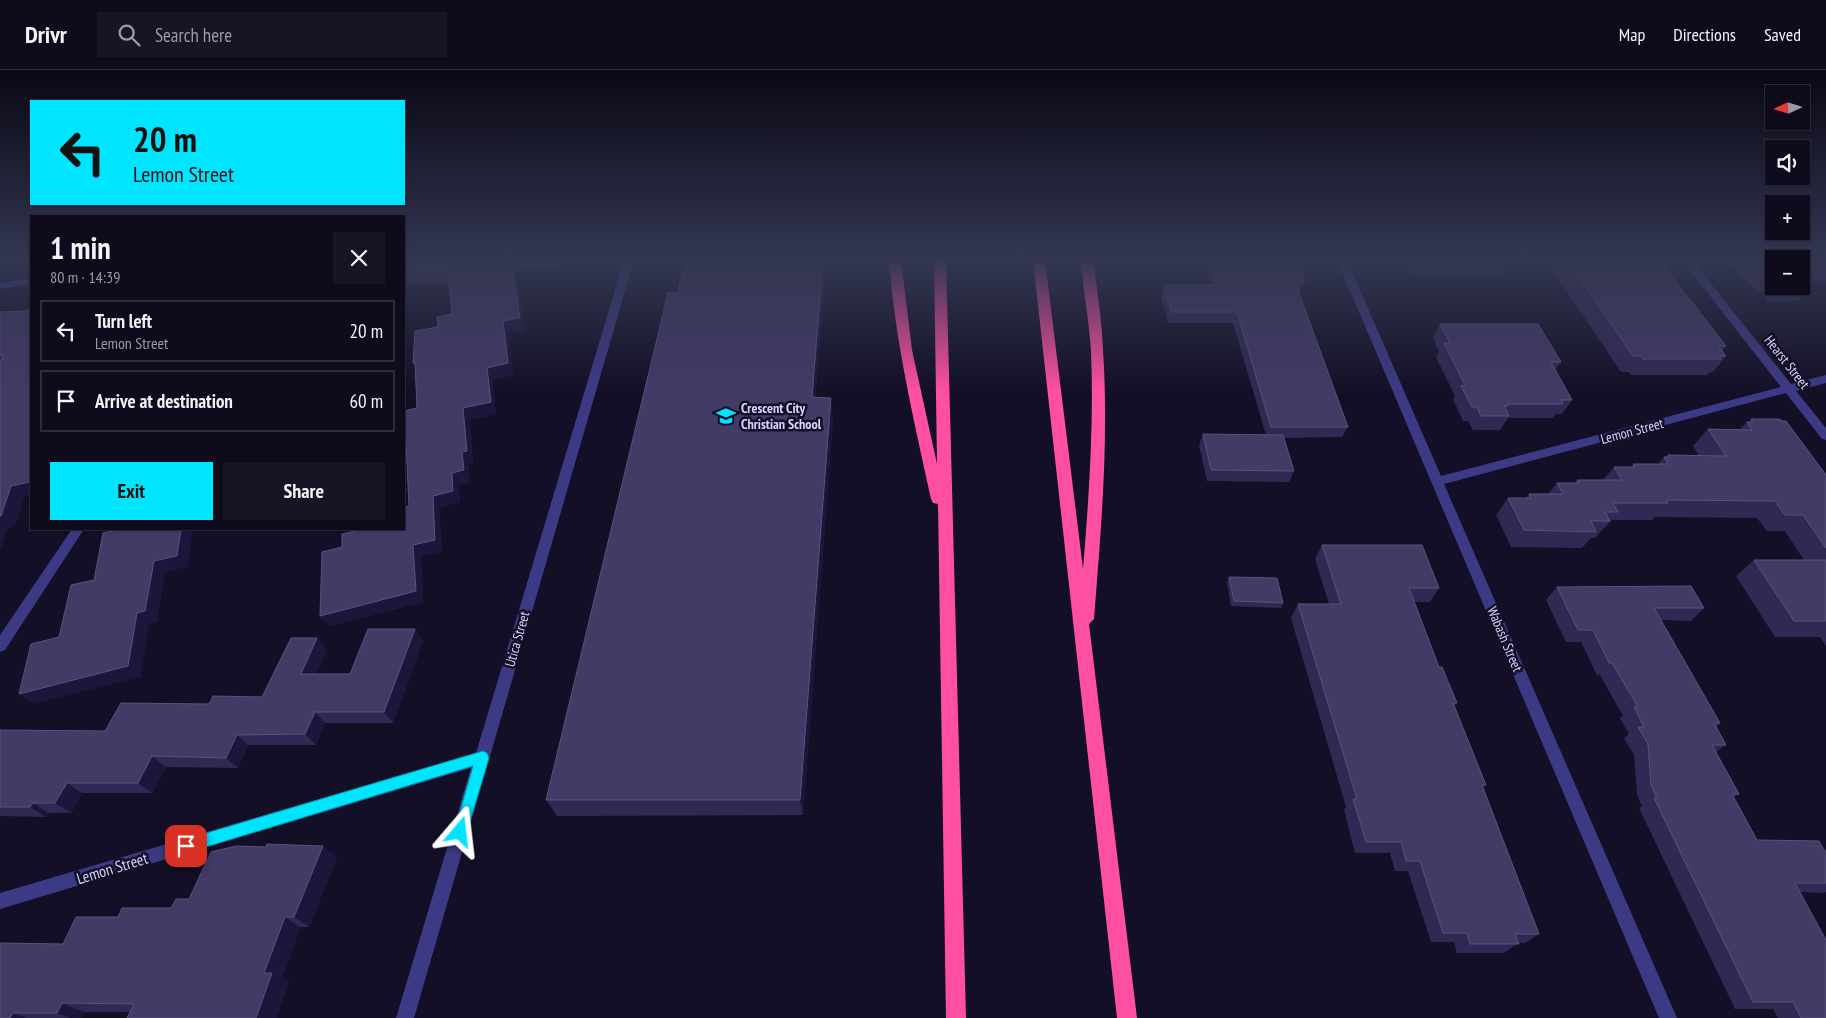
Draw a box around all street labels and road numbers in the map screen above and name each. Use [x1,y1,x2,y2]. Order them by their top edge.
street label: Hearst Street [1760,332,1814,393]
street label: Lemon Street [1599,414,1665,448]
street label: Wabash Street [1483,604,1527,674]
street label: Utica Street [501,609,534,669]
street label: Lemon Street [74,848,151,888]

